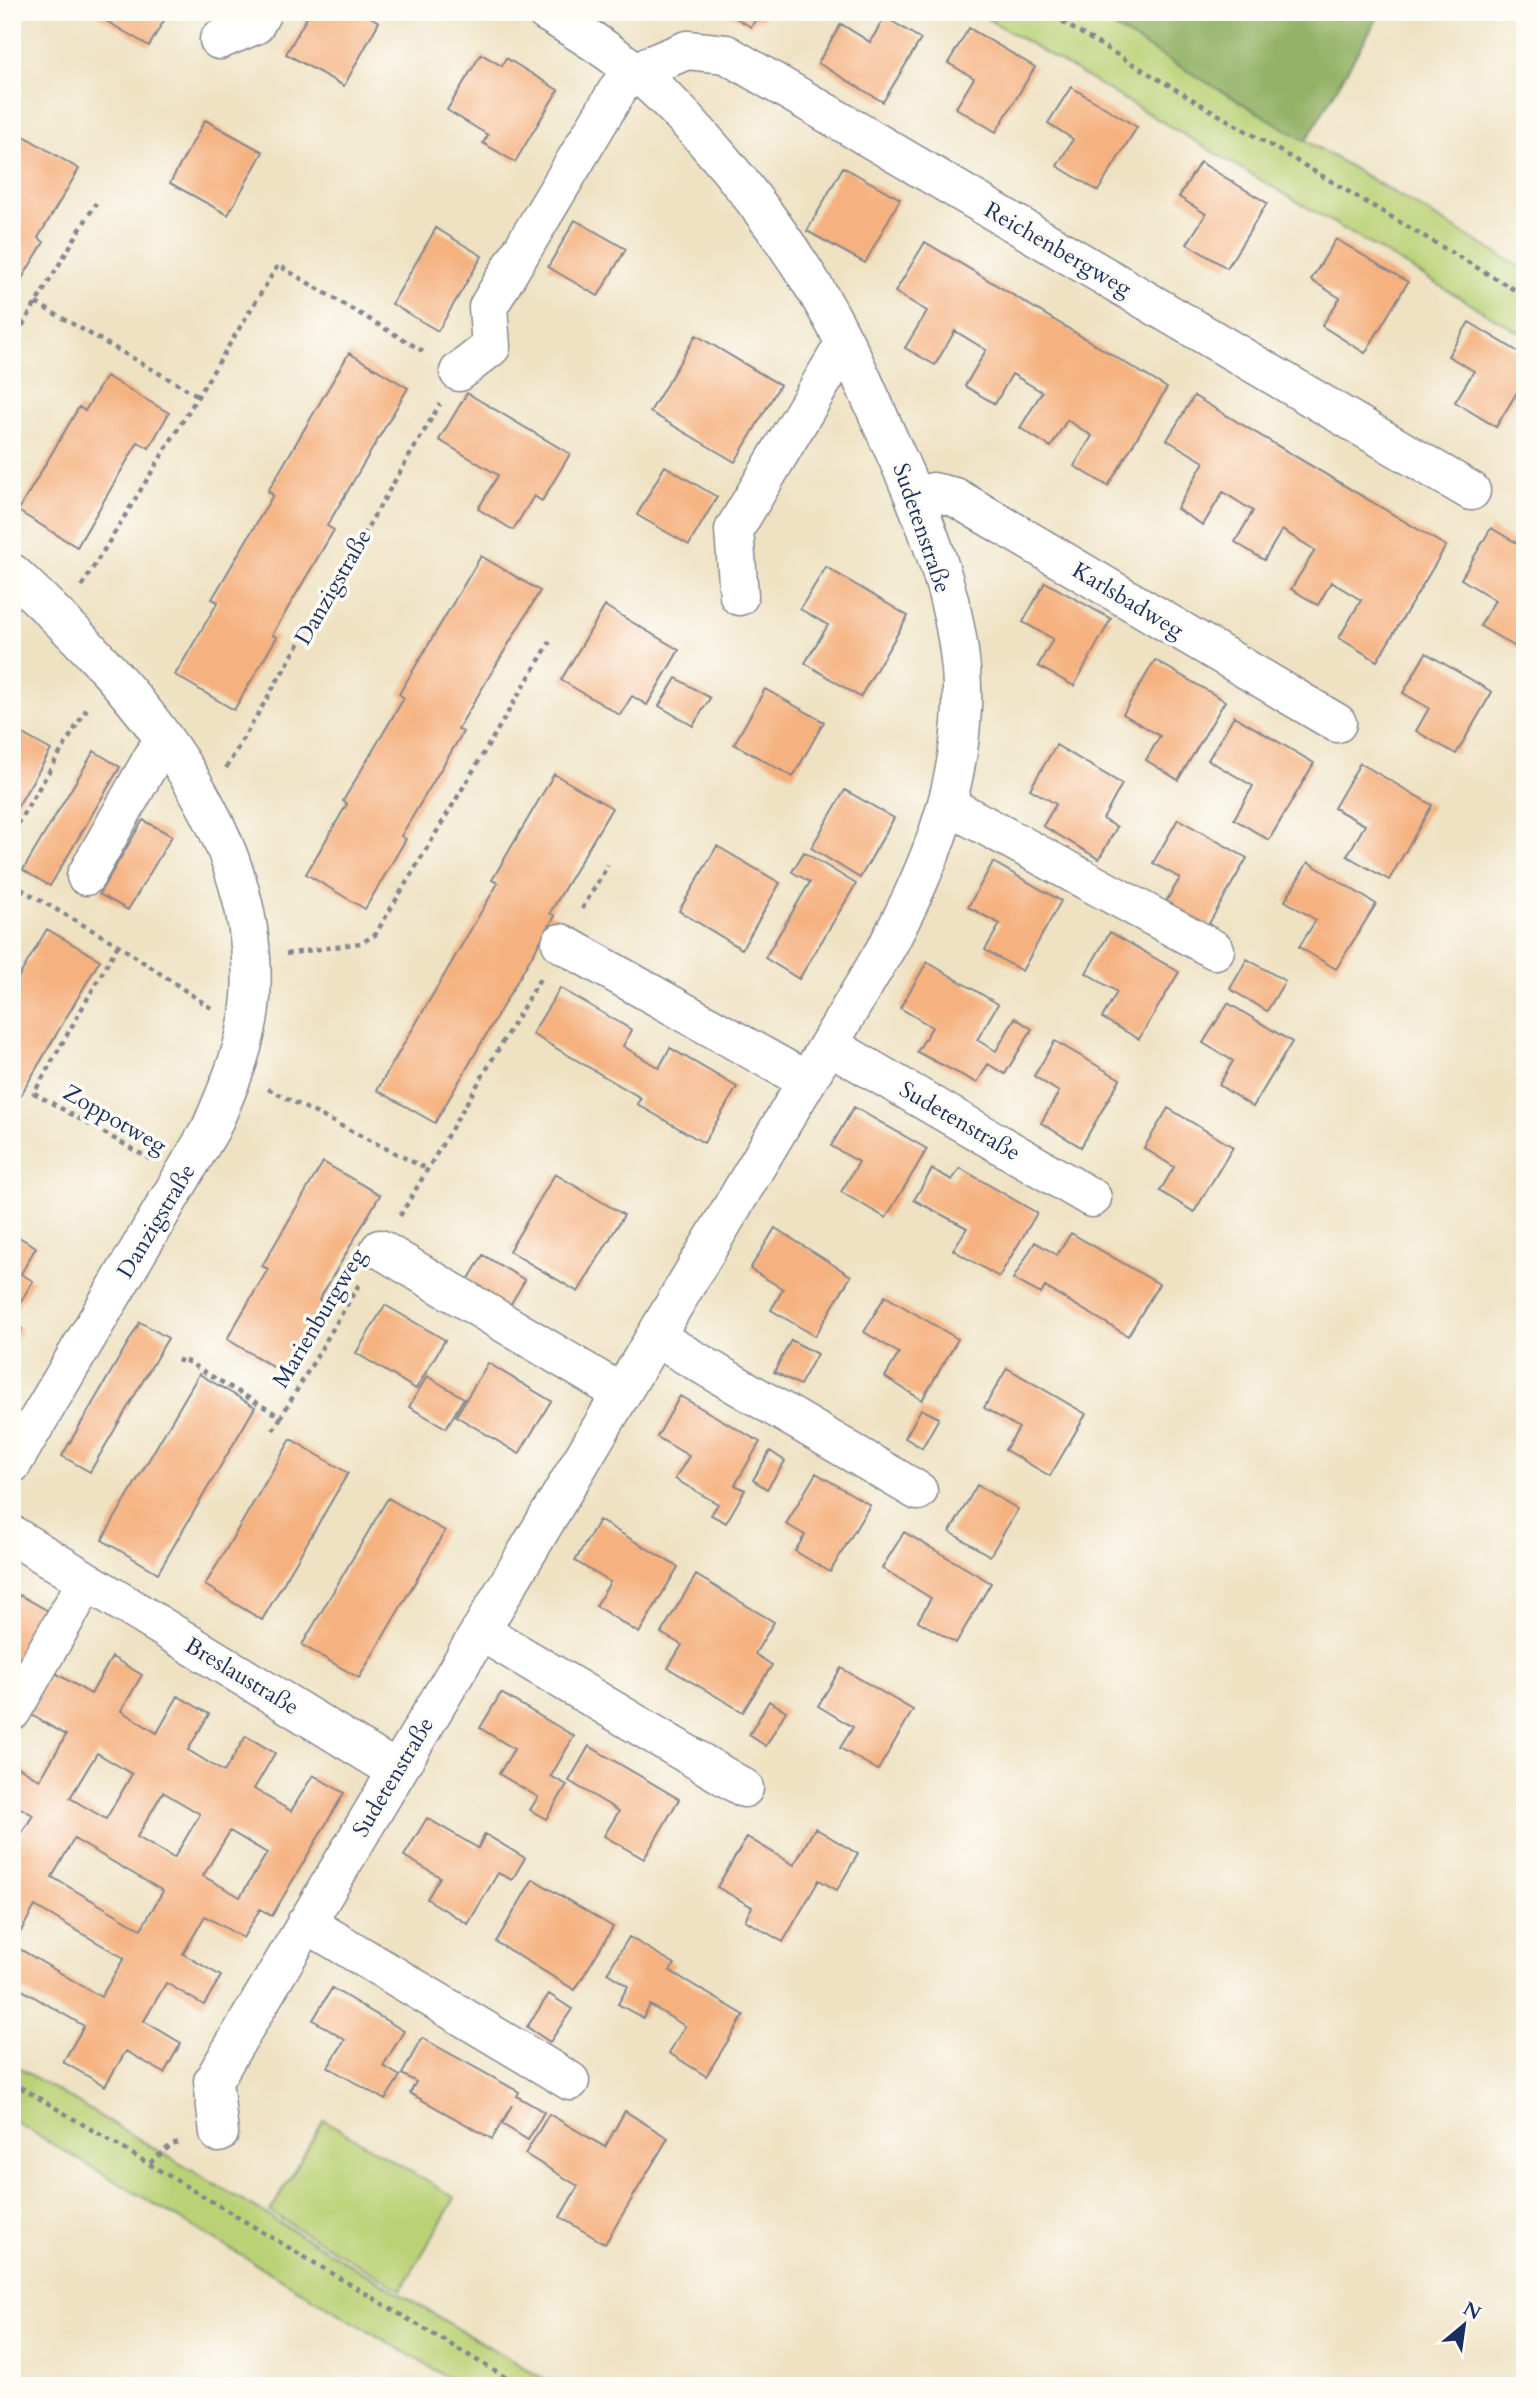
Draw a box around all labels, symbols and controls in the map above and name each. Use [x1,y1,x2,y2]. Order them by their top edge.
street label: Reichenbergweg [979,194,1137,304]
street label: Sudetenstraße [885,459,959,597]
street label: Danzigstraße [287,523,379,651]
street label: Karlsbadweg [1066,554,1190,646]
street label: Sudetenstraße [894,1074,1026,1168]
street label: Zoppotweg [58,1077,173,1161]
street label: Danzigstraße [110,1158,202,1284]
street label: Marienburgweg [265,1242,373,1394]
street label: Breslaustraße [179,1630,305,1722]
street label: Sudetenstraße [345,1711,441,1843]
north arrow [1428,2290,1498,2360]
text: N [1458,2296,1486,2327]

